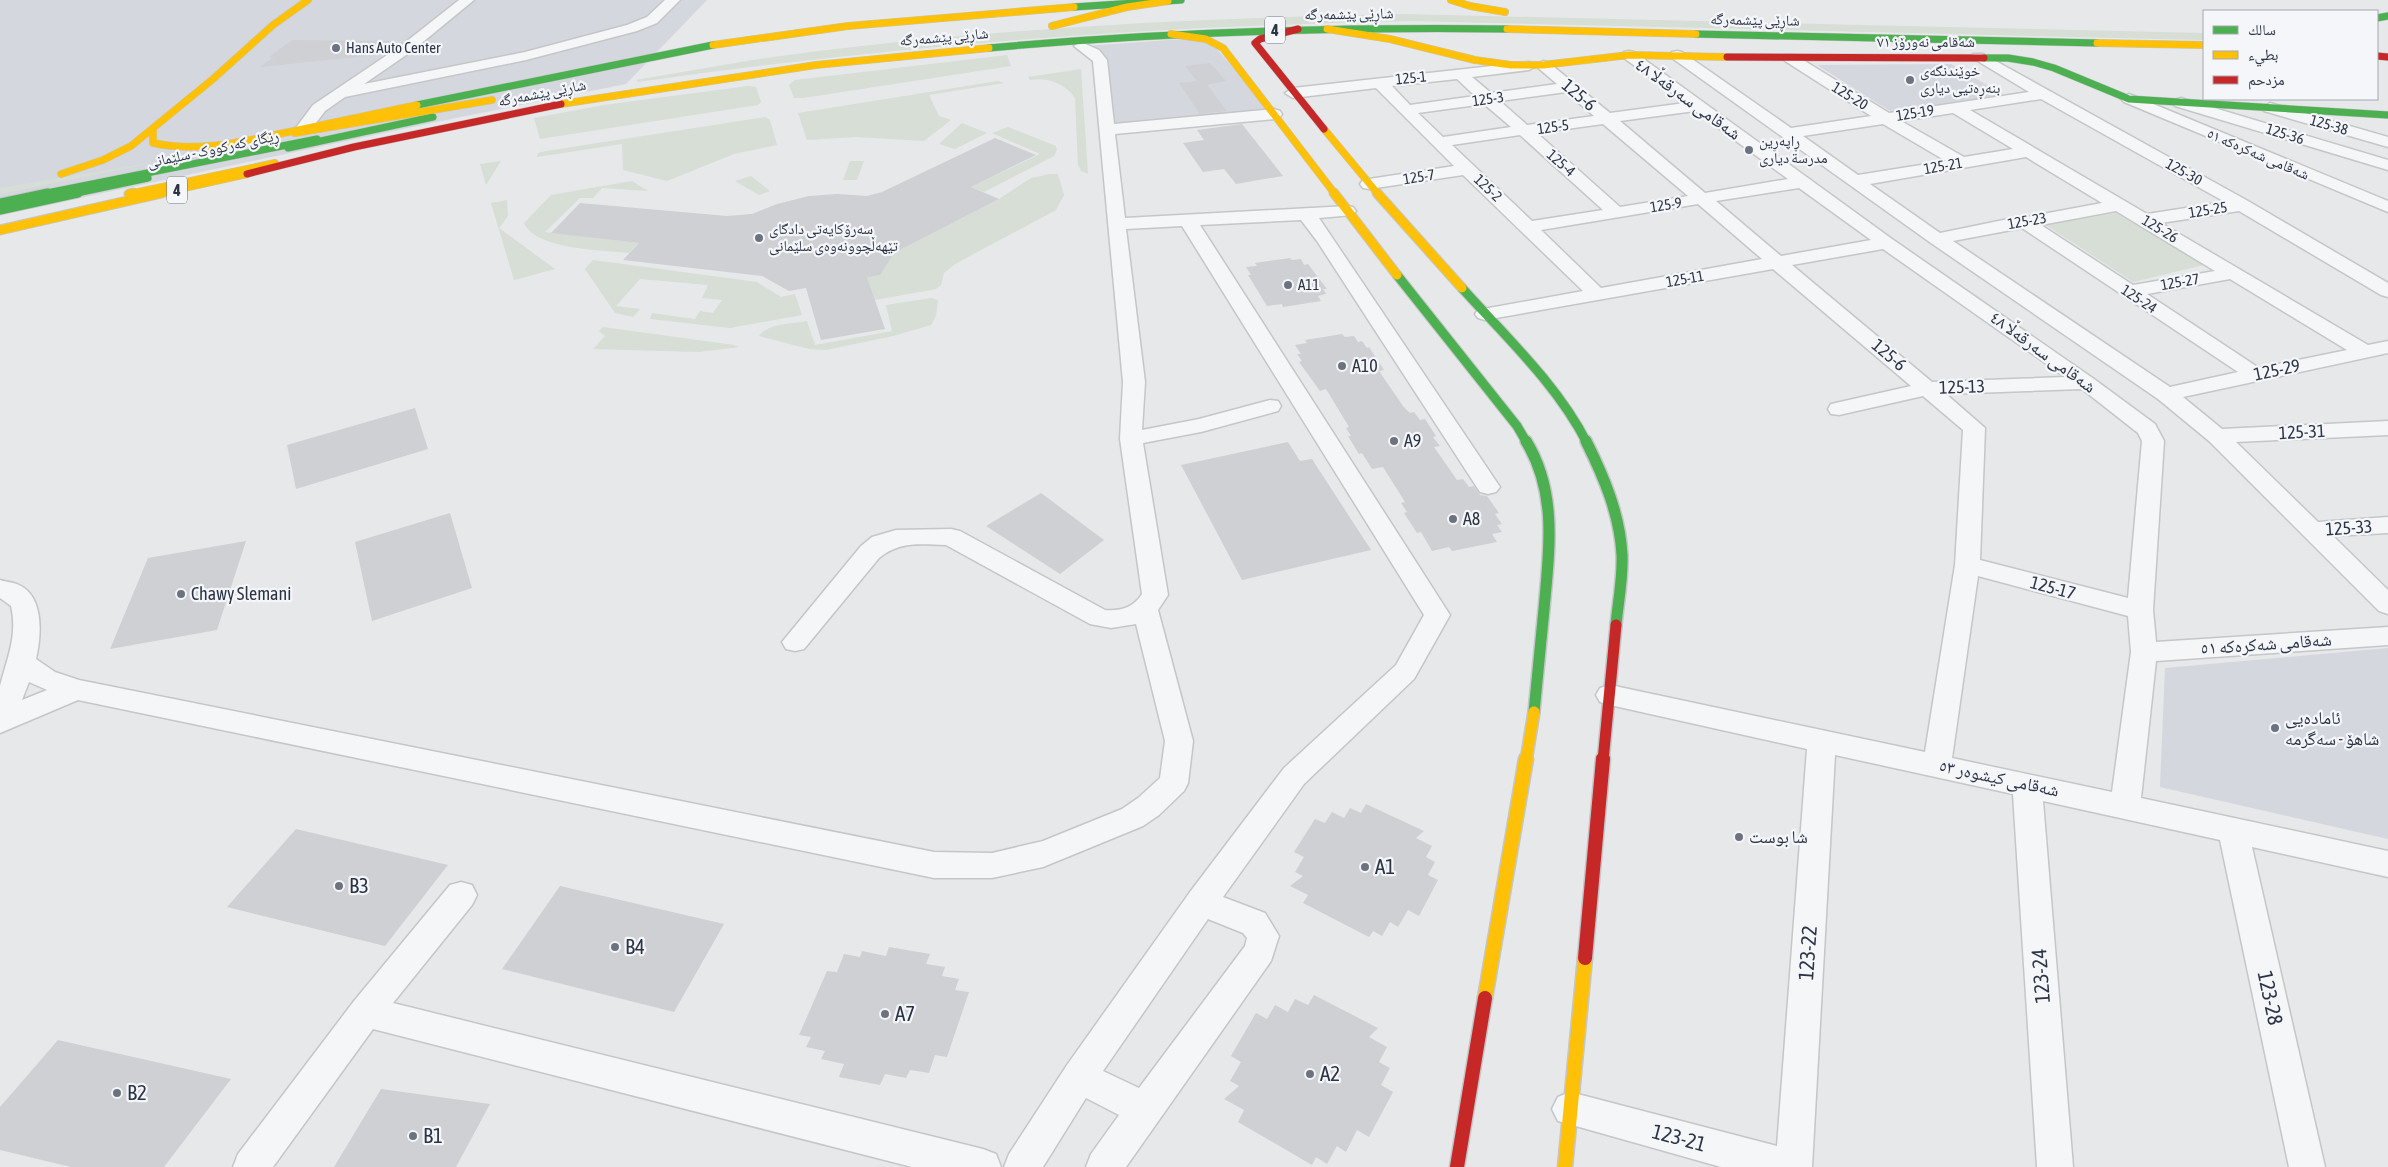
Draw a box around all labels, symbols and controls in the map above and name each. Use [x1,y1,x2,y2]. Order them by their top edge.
street label: شاڕێی پێشمەرگە [1304,4,1394,27]
street label: شاڕێی پێشمەرگە [1710,10,1800,33]
legend [2203,10,2378,100]
road number: 4 [1265,16,1285,44]
text: سالك [2248,21,2276,38]
street label: شاڕێی پێشمەرگە [899,24,990,53]
street label: شەقامی نەورۆز ٧١ [1877,33,1975,52]
place label: Hans Auto Center [346,39,441,56]
marker: Hans Auto Center [330,42,342,54]
text: بطيء [2248,46,2278,67]
street label: شەقامی سەرقەڵا ٤٨ [1631,53,1746,145]
place label: خوێندنگەی بنەڕەتیی دیاری [1920,62,2000,100]
street label: 125-1 [1395,67,1427,88]
text: مزدحم [2248,71,2285,90]
street label: 125-6 [1558,74,1601,115]
marker: خوێندنگەی بنەڕەتیی دیاری [1904,74,1916,86]
street label: شاڕێی پێشمەرگە [496,76,588,113]
street label: 125-20 [1829,78,1871,113]
street label: 125-3 [1471,88,1505,109]
street label: 125-19 [1895,101,1935,124]
street label: 125-38 [2308,111,2350,138]
street label: 125-5 [1536,116,1570,137]
street label: 125-36 [2264,120,2306,147]
street label: شەقامی شەکرەکە ٥١ [2204,124,2312,185]
street label: ڕێگای کەرکووک - سلێمانی [146,126,281,175]
place label: ڕاپەڕین مدرسة ديارى [1759,132,1828,168]
marker: ڕاپەڕین مدرسة ديارى [1743,144,1755,156]
street label: 125-4 [1544,146,1579,180]
street label: 125-21 [1922,154,1964,177]
street label: 125-30 [2163,155,2205,188]
street label: 125-7 [1402,166,1436,187]
street label: 125-2 [1471,171,1506,205]
road number: 4 [167,176,187,204]
street label: 125-9 [1649,194,1683,215]
street label: 125-25 [2187,198,2229,221]
street label: 125-23 [2006,209,2048,232]
street label: 125-26 [2139,211,2181,246]
place label: سەرۆکایەتی دادگای تێهەڵچوونەوەی سلێمانی [769,220,899,256]
marker: سەرۆکایەتی دادگای تێهەڵچوونەوەی سلێمانی [753,232,765,244]
street label: 125-11 [1665,267,1705,290]
street label: 125-27 [2159,270,2201,293]
place label: A11 [1298,276,1319,293]
marker: A11 [1282,279,1294,291]
street label: 125-24 [2118,281,2160,316]
street label: شەقامی سەرقەڵا ٤٨ [1986,306,2101,398]
street label: 125-6 [1868,334,1911,375]
street label: 125-29 [2252,354,2302,385]
place label: A10 [1352,355,1378,376]
marker: A10 [1336,360,1348,372]
street label: 125-13 [1939,375,1985,398]
street label: 125-31 [2278,420,2326,443]
place label: A9 [1404,430,1421,451]
marker: A9 [1388,435,1400,447]
place label: A8 [1463,508,1480,529]
marker: A8 [1447,513,1459,525]
street label: 125-33 [2325,515,2373,540]
street label: 125-17 [2028,571,2078,604]
place label: Chawy Slemani [191,583,291,604]
marker: Chawy Slemani [175,588,187,600]
street label: شەقامی شەکرەکە ٥١ [2200,628,2332,660]
place label: ئامادەیی شاهۆ - سەگرمە [2285,707,2379,749]
marker: ئامادەیی شاهۆ - سەگرمە [2269,722,2281,734]
street label: شەقامی کیشوەر ٥٣ [1937,755,2061,801]
place label: شا بوست [1749,826,1808,848]
marker: شا بوست [1733,831,1745,843]
place label: A1 [1375,854,1395,878]
marker: A1 [1359,861,1371,873]
place label: B3 [349,873,369,897]
marker: B3 [333,880,345,892]
street label: 123-22 [1793,925,1821,981]
place label: B4 [625,934,645,958]
marker: B4 [609,941,621,953]
street label: 123-24 [2026,948,2054,1004]
street label: 123-28 [2254,969,2288,1027]
place label: A7 [895,1001,915,1025]
marker: A7 [879,1008,891,1020]
place label: A2 [1320,1061,1340,1085]
marker: A2 [1304,1068,1316,1080]
place label: B2 [127,1080,147,1104]
marker: B2 [111,1087,123,1099]
street label: 123-21 [1650,1118,1709,1156]
place label: B1 [423,1123,443,1147]
marker: B1 [407,1130,419,1142]

